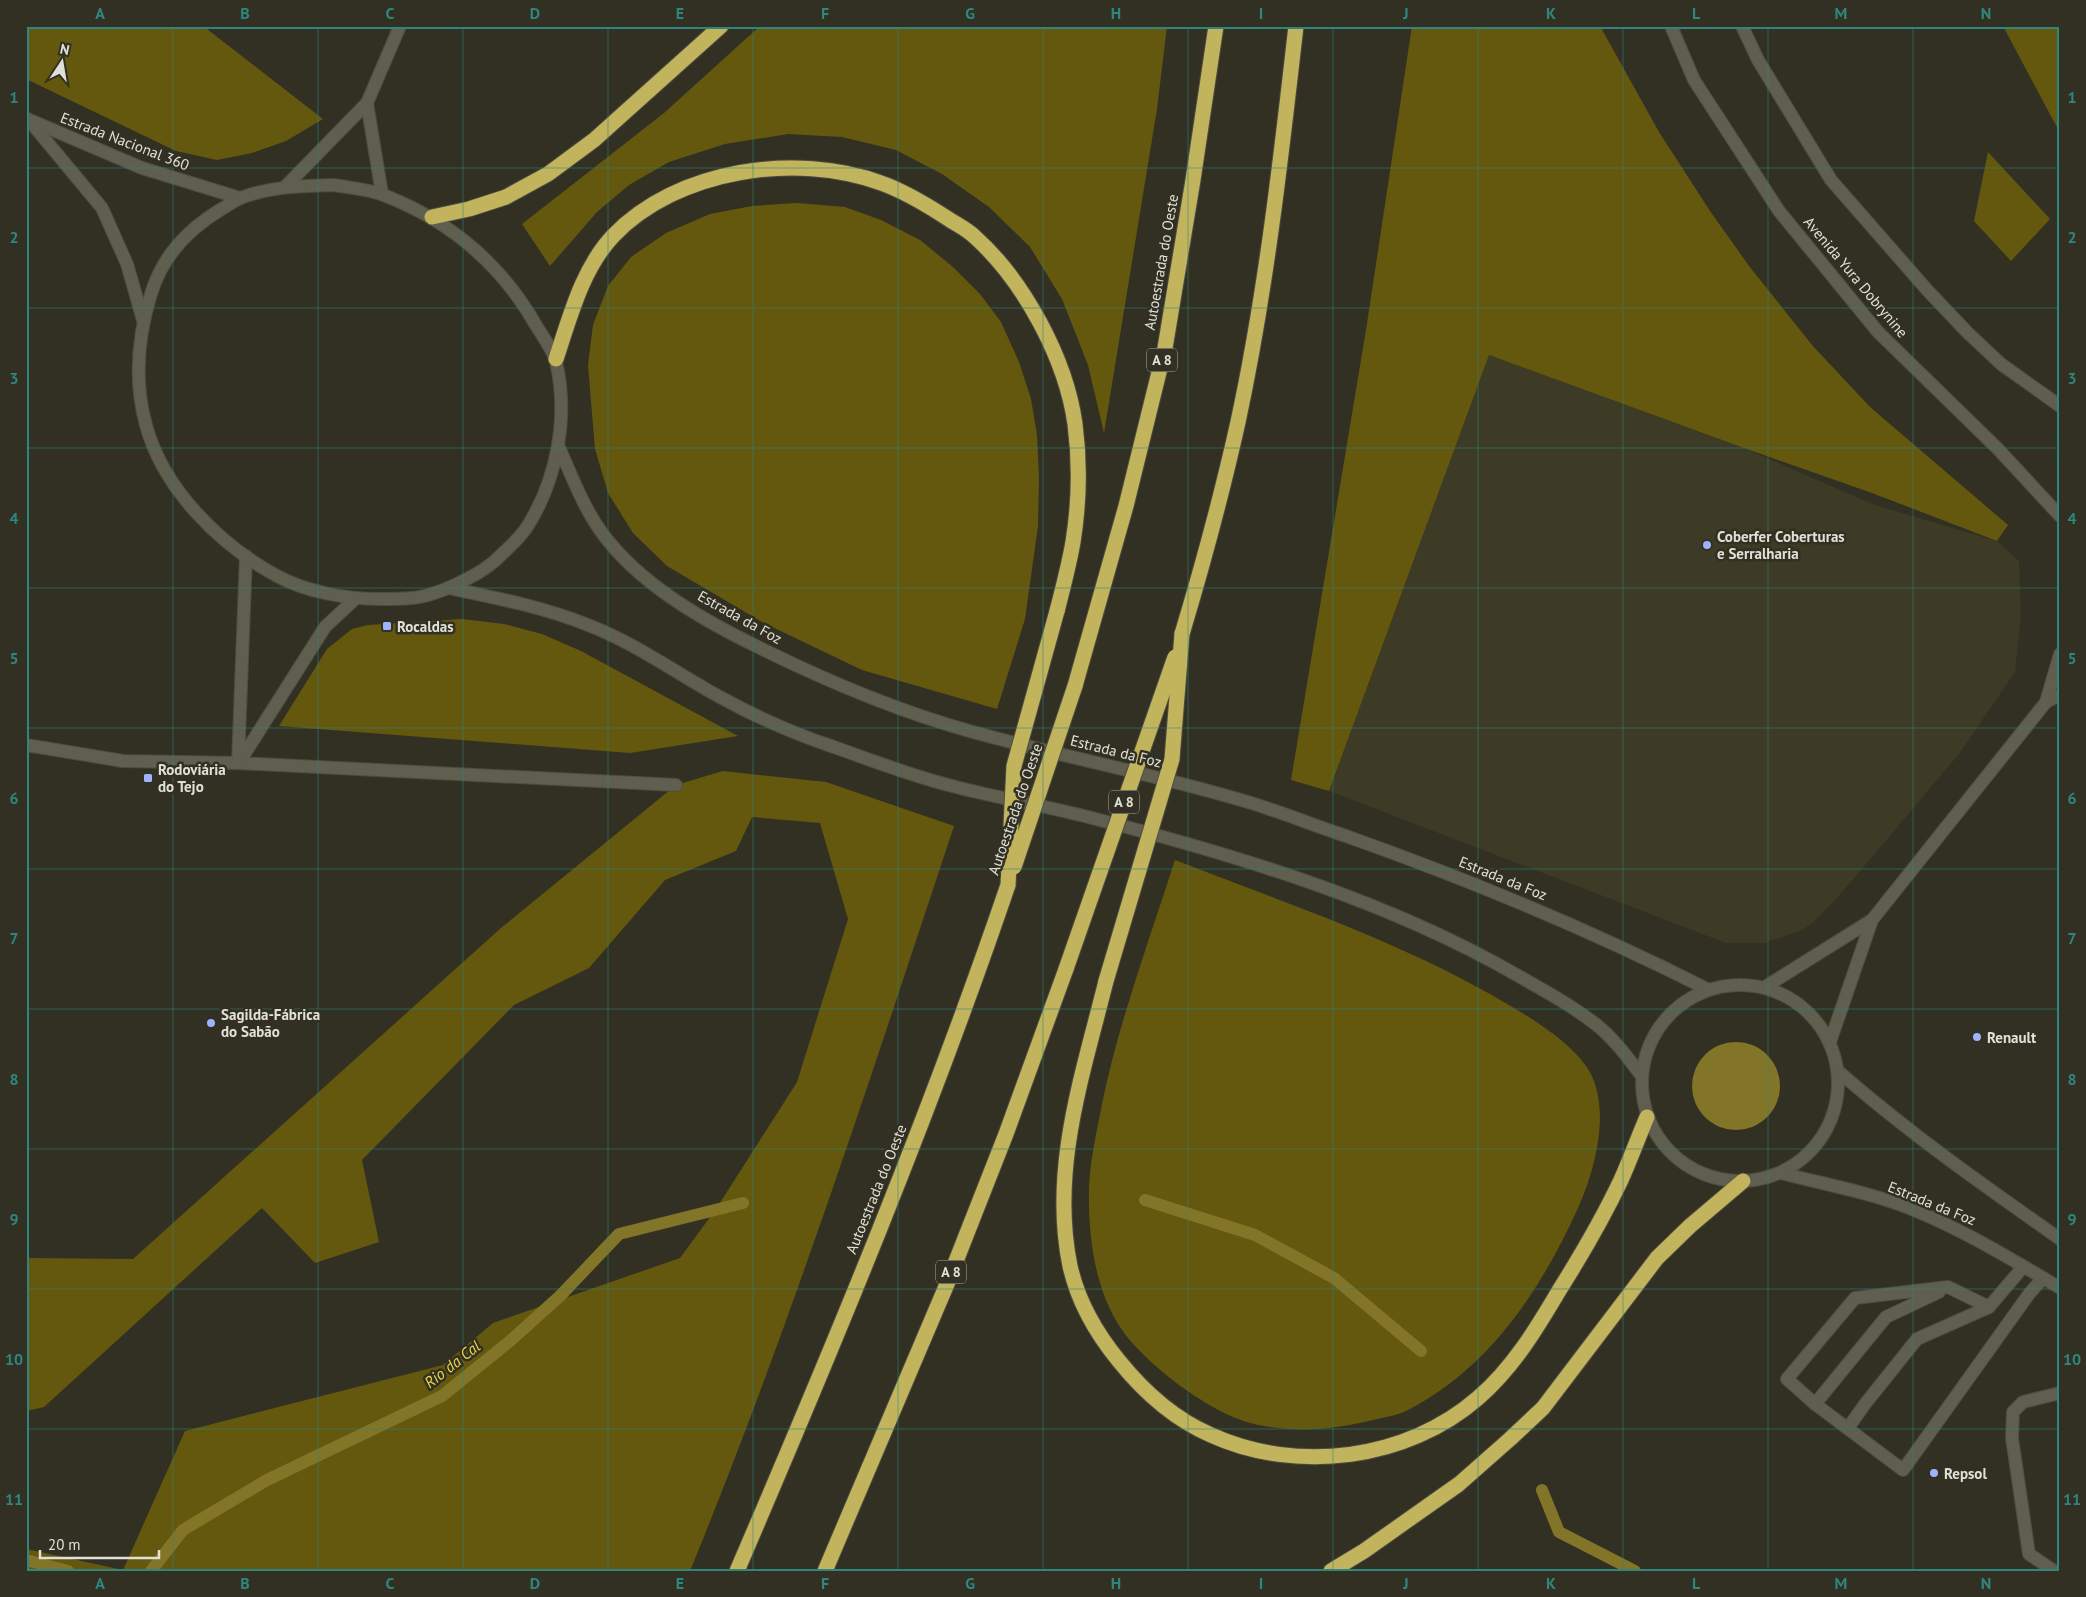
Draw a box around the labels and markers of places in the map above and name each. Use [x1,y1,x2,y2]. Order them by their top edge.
place label: Coberfer Coberturas e Serralharia [1717,527,1845,563]
marker: Coberfer Coberturas e Serralharia [1701,539,1713,551]
place label: Rocaldas [397,617,454,636]
marker: Rocaldas [381,620,393,632]
place label: Rodoviária do Tejo [158,760,226,796]
marker: Rodoviária do Tejo [142,772,154,784]
place label: Sagilda-Fábrica do Sabão [221,1005,320,1041]
marker: Sagilda-Fábrica do Sabão [205,1017,217,1029]
place label: Renault [1987,1028,2037,1047]
marker: Renault [1971,1031,1983,1043]
place label: Repsol [1944,1464,1987,1483]
marker: Repsol [1928,1467,1940,1479]

